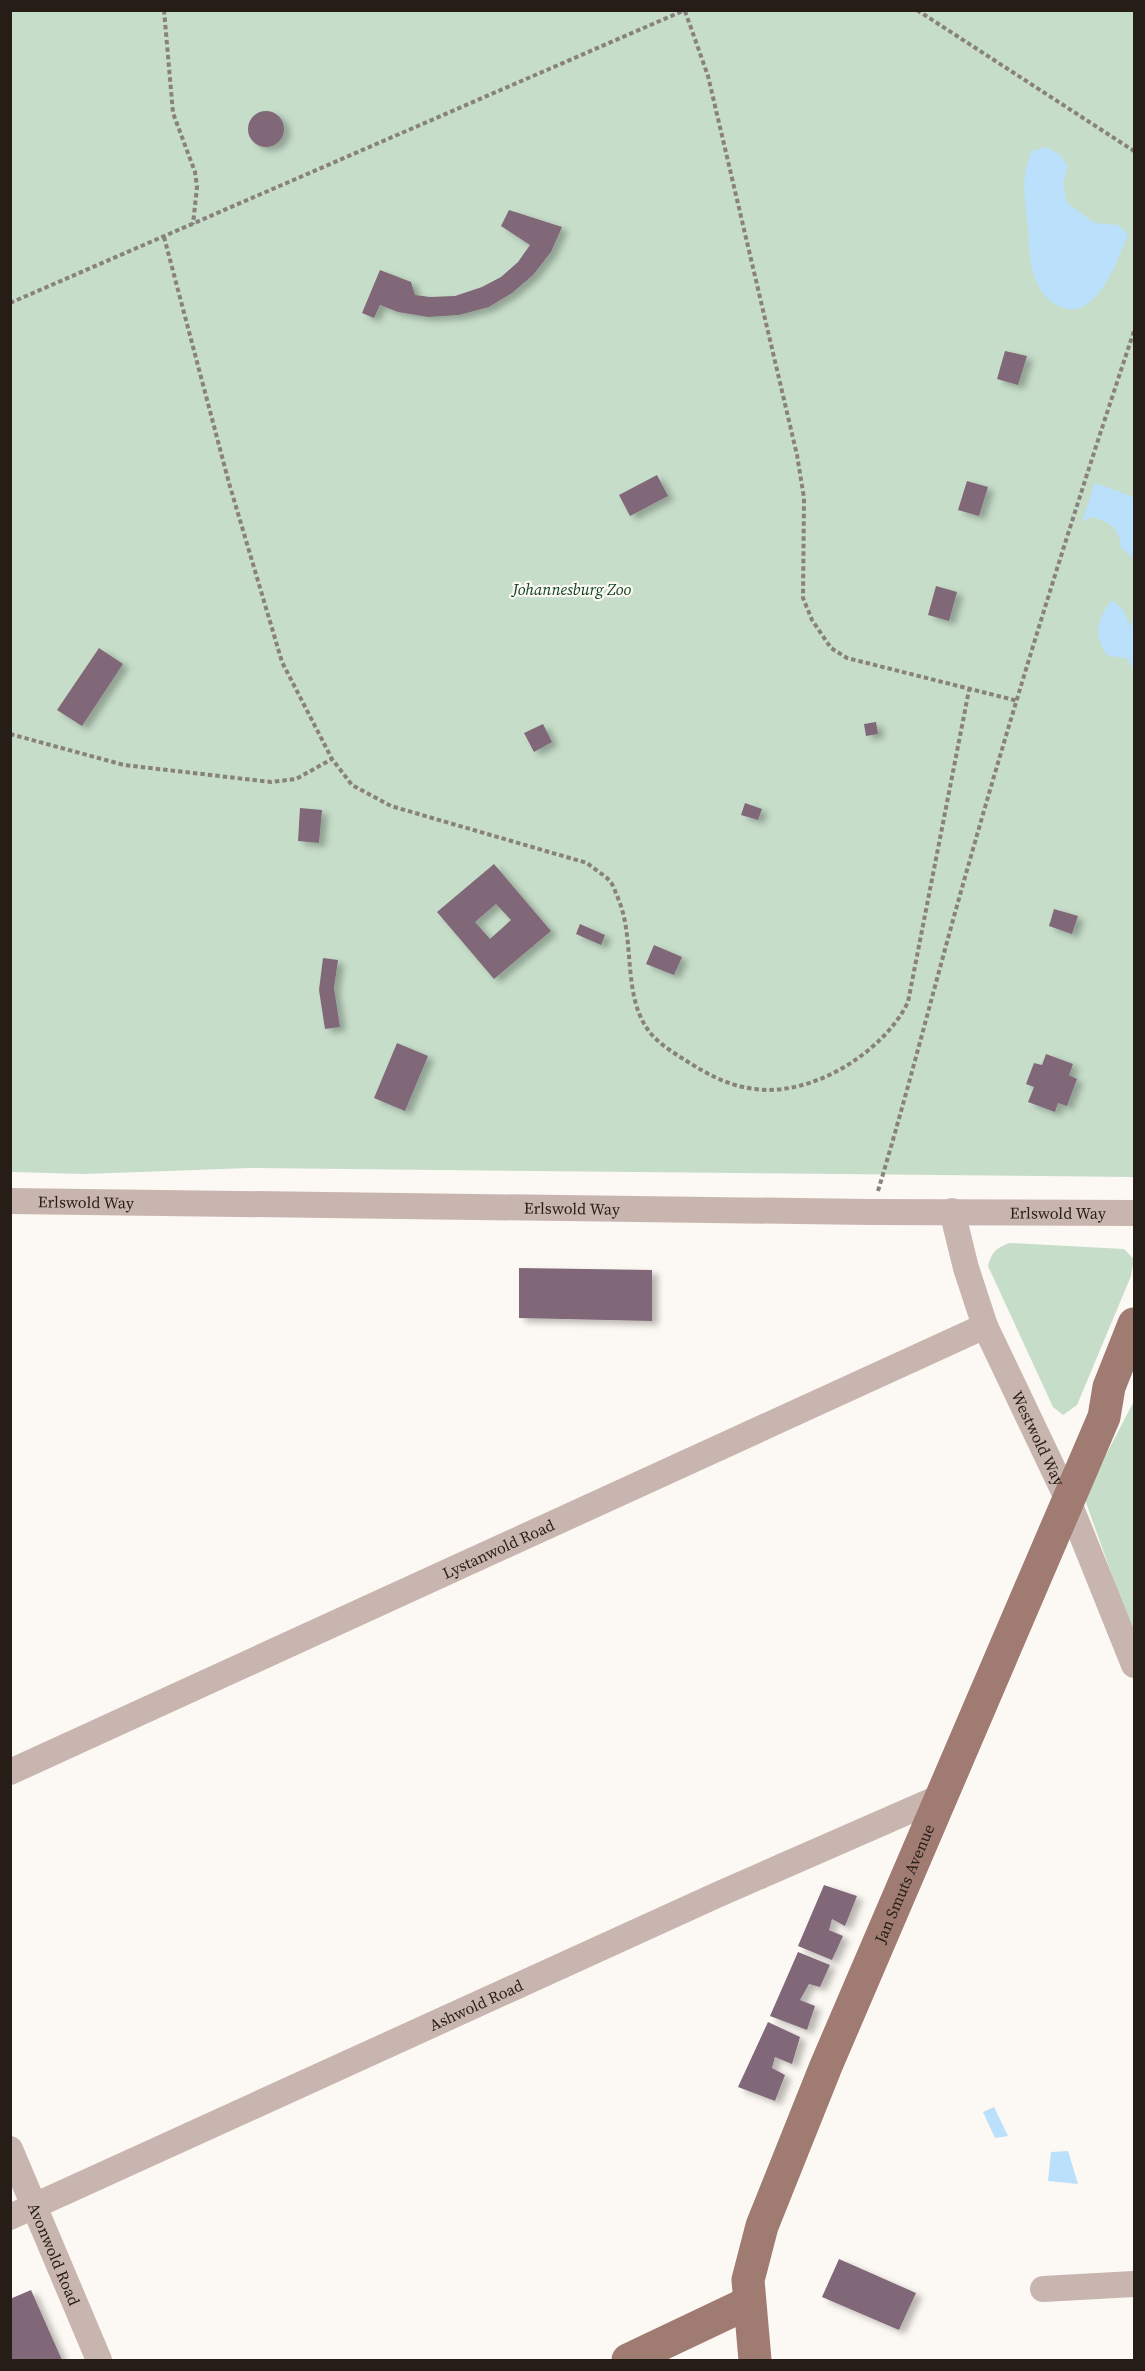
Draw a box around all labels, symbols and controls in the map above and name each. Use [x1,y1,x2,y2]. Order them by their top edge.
park label: Johannesburg Zoo [511,578,632,600]
street label: Erlswold Way [38,1190,135,1214]
street label: Erlswold Way [524,1197,621,1220]
street label: Erlswold Way [1010,1202,1107,1224]
street label: Westwold Way [1006,1387,1071,1490]
street label: Lystanwold Road [439,1513,558,1584]
street label: Jan Smuts Avenue [869,1821,939,1947]
street label: Ashwold Road [425,1974,526,2036]
street label: Avonwold Road [23,2199,86,2309]

